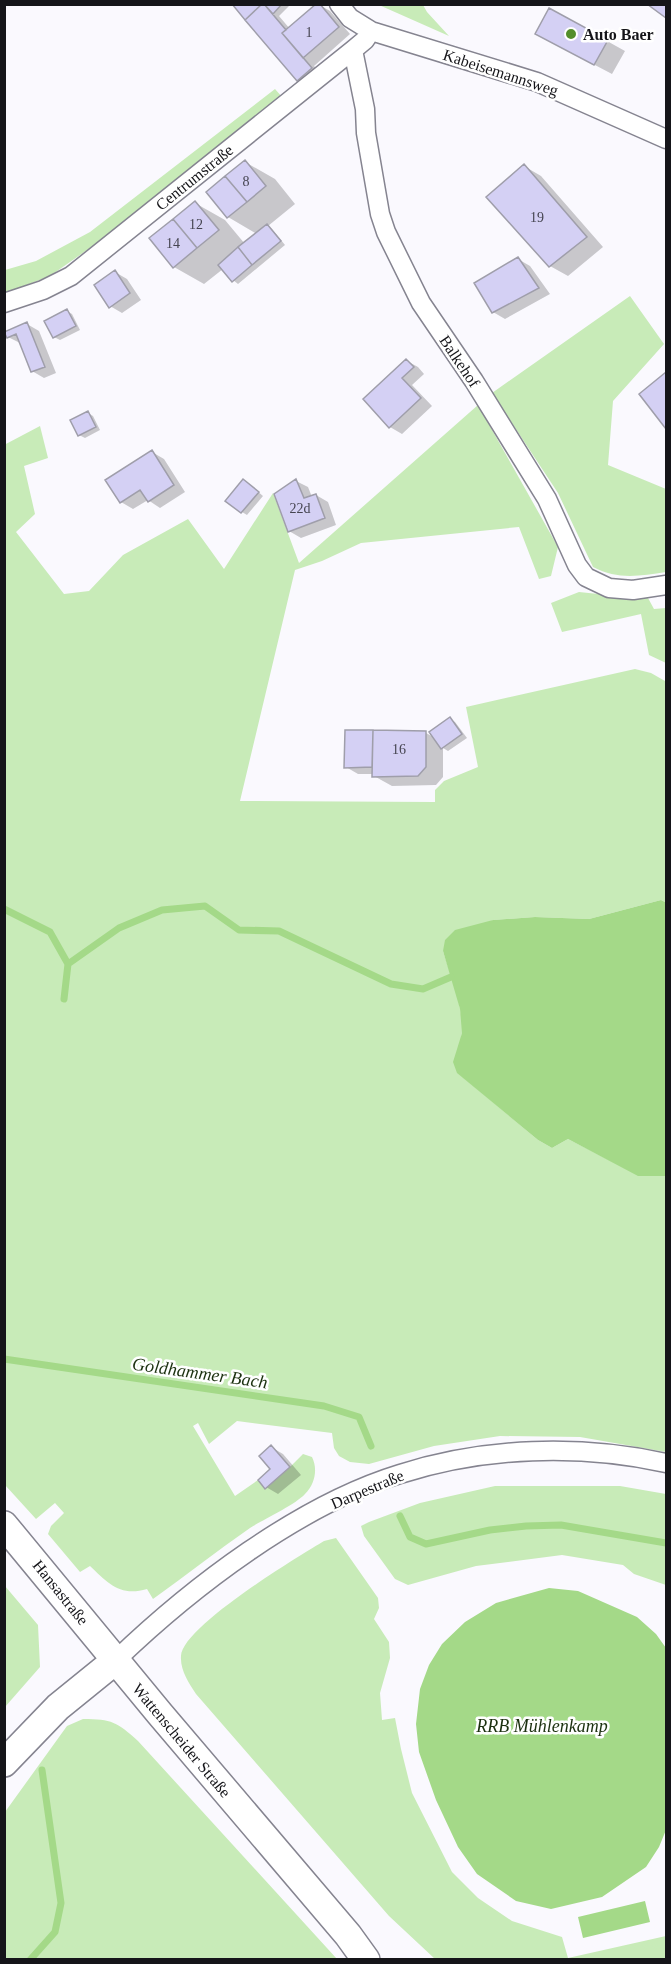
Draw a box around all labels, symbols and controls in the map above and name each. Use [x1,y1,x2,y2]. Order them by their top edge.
house number: 1 [306,25,313,40]
place label: Auto Baer [583,26,654,43]
marker: Auto Baer [564,27,578,41]
street label: Kabeisemannsweg [441,46,561,100]
street label: Centrumstraße [152,141,236,214]
house number: 8 [243,174,250,189]
house number: 19 [530,210,544,225]
house number: 12 [189,217,203,232]
house number: 14 [166,236,180,251]
street label: Balkehof [436,332,483,391]
house number: 22d [290,501,311,516]
house number: 16 [392,742,406,757]
water label: Goldhammer Bach [131,1354,269,1392]
street label: Darpestraße [328,1467,406,1513]
street label: Hansastraße [29,1557,92,1628]
street label: Wattenscheider Straße [129,1680,234,1801]
water label: RRB Mühlenkamp [475,1716,608,1736]

